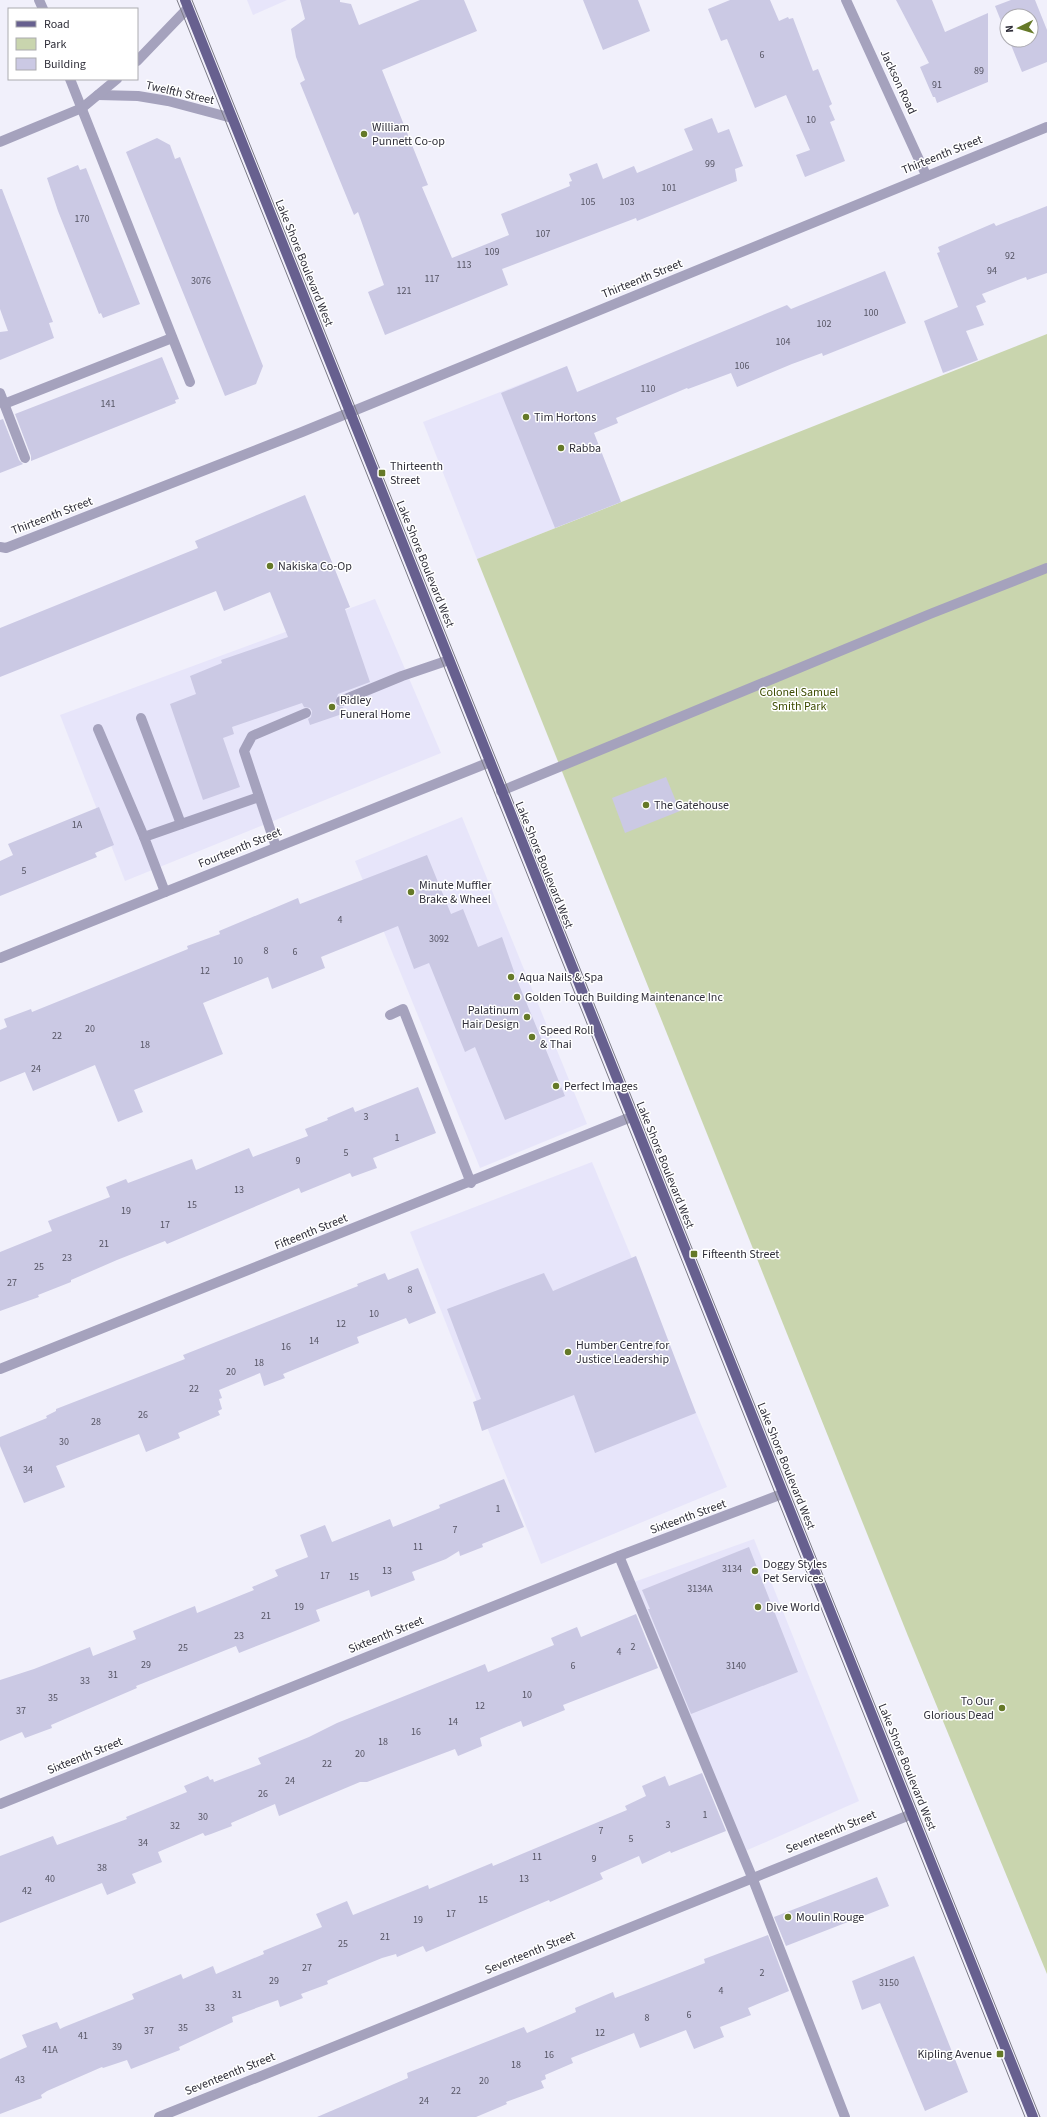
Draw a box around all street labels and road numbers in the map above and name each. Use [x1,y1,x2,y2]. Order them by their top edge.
street label: Jackson Road [876,47,920,117]
street label: Twelfth Street [144,77,216,109]
street label: Thirteenth Street [899,131,985,179]
street label: Lake Shore Boulevard West [271,197,337,329]
street label: Thirteenth Street [599,255,685,303]
street label: Thirteenth Street [9,493,95,539]
street label: Lake Shore Boulevard West [392,498,458,630]
street label: Lake Shore Boulevard West [511,799,577,931]
street label: Fourteenth Street [196,824,284,872]
street label: Lake Shore Boulevard West [632,1099,698,1231]
street label: Fifteenth Street [272,1210,350,1254]
street label: Lake Shore Boulevard West [753,1400,819,1532]
street label: Sixteenth Street [648,1495,728,1539]
street label: Sixteenth Street [346,1612,426,1658]
street label: Lake Shore Boulevard West [874,1701,940,1833]
street label: Sixteenth Street [45,1733,125,1779]
street label: Seventeenth Street [783,1806,879,1858]
street label: Seventeenth Street [482,1927,578,1979]
street label: Seventeenth Street [182,2048,278,2100]

